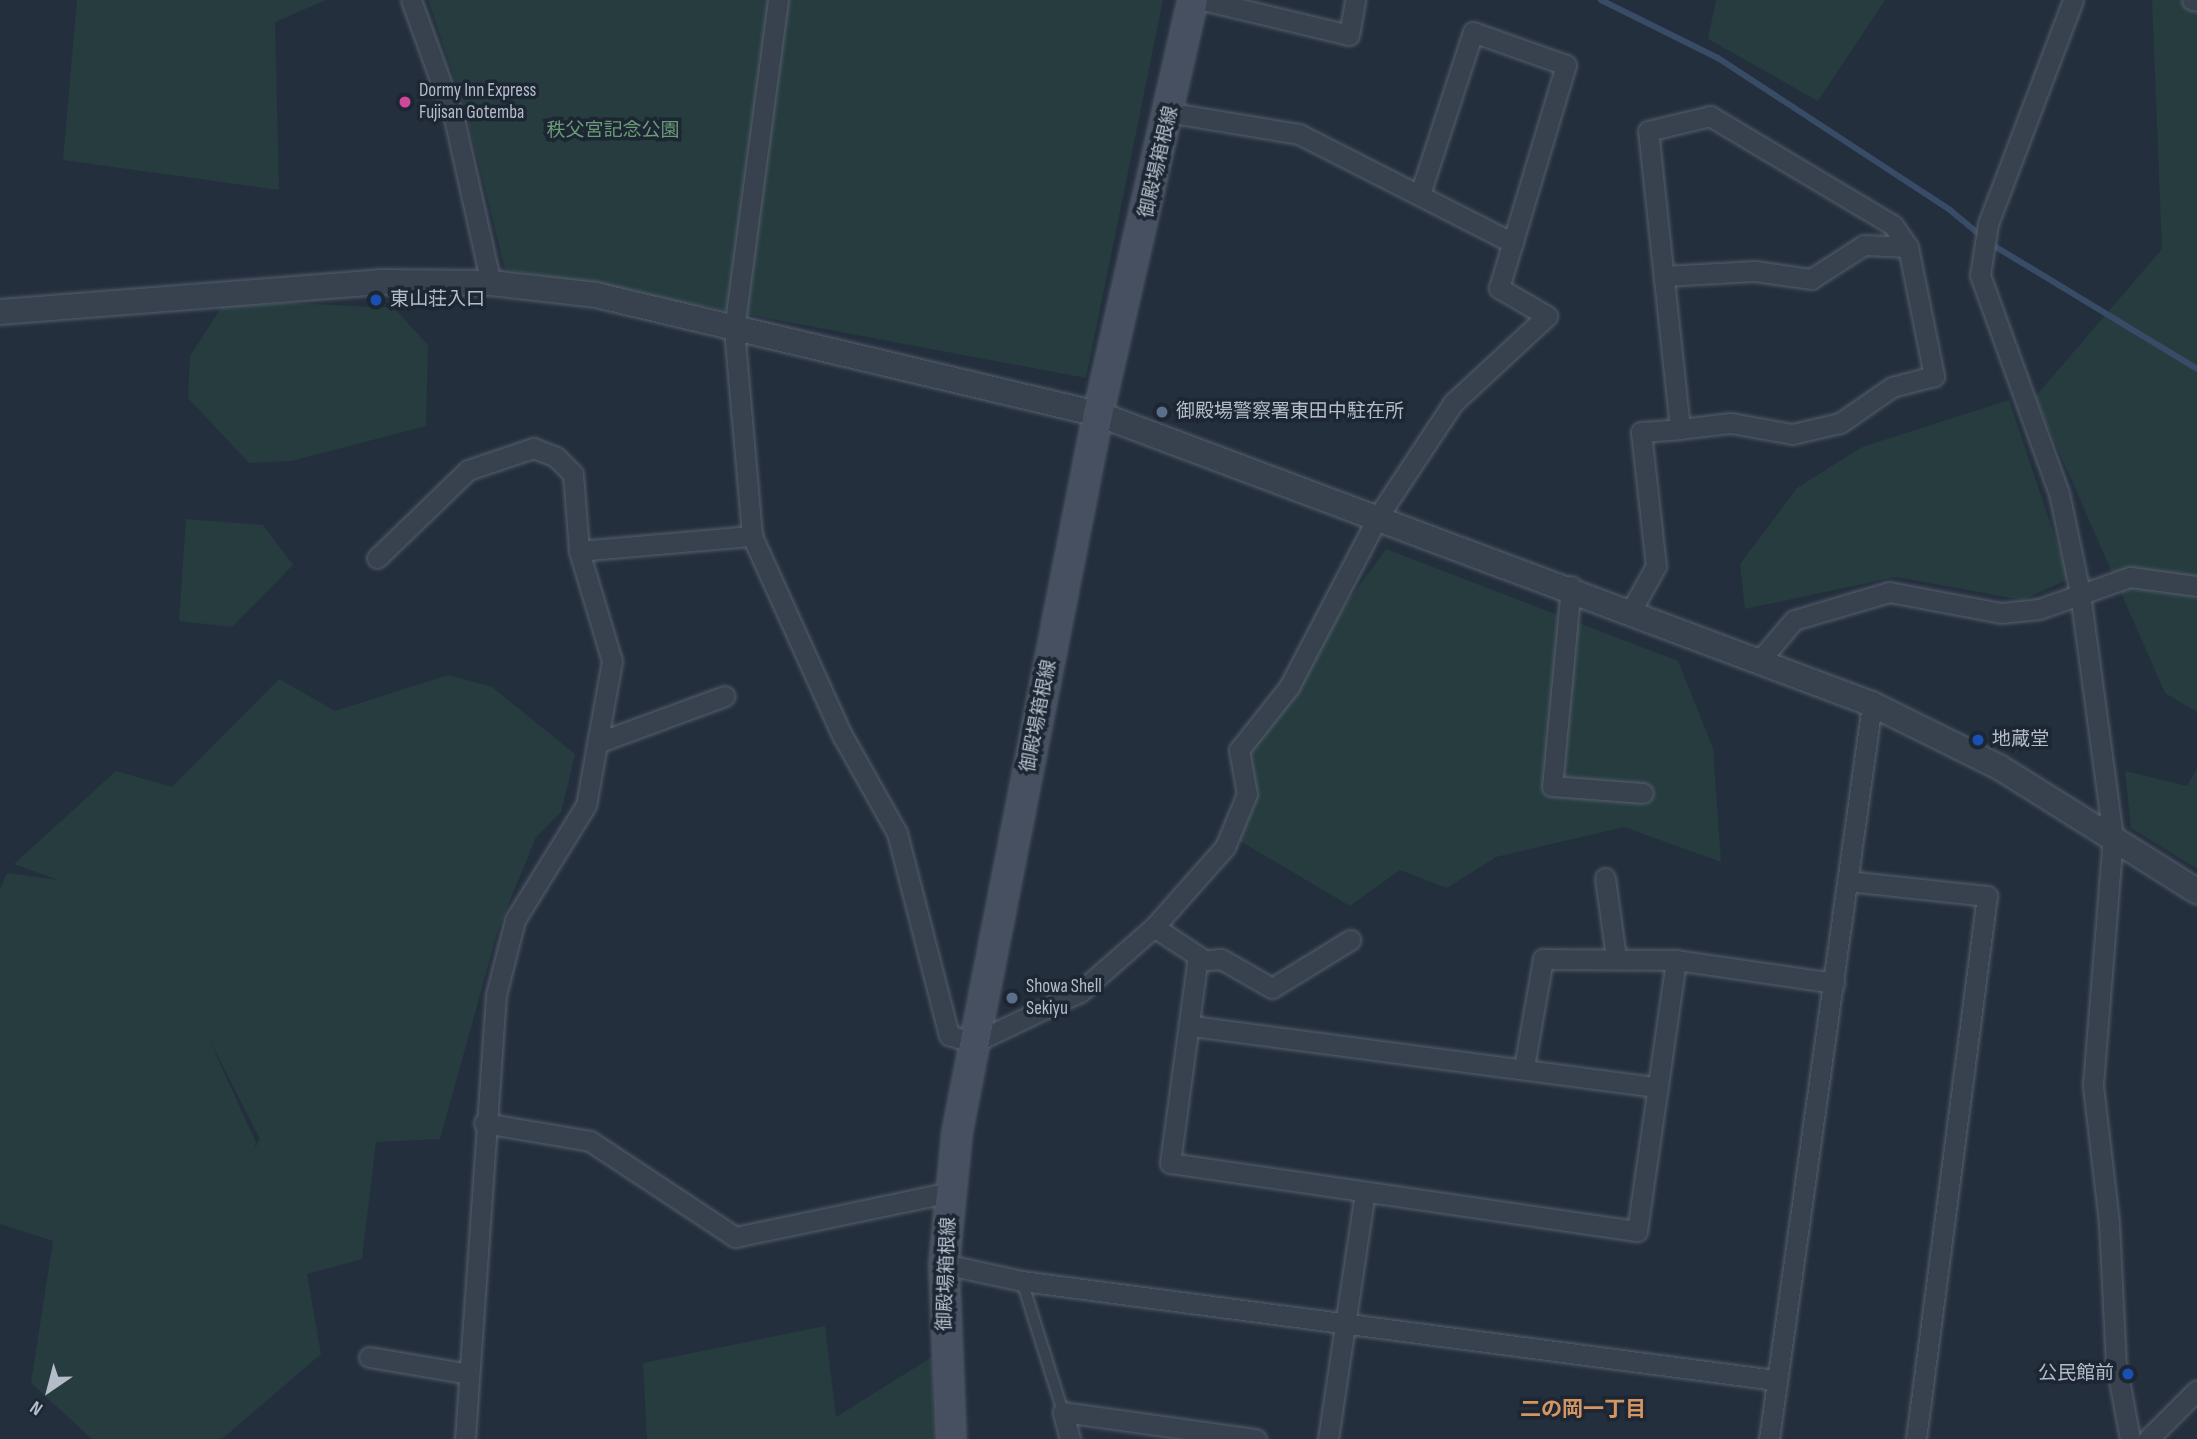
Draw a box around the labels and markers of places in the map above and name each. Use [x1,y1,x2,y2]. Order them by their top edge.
place label: Dormy Inn Express Fujisan Gotemba [419,80,536,124]
marker: Dormy Inn Express Fujisan Gotemba [397,94,413,110]
place label: 東山荘入口 [390,289,485,311]
marker: 東山荘入口 [368,292,384,308]
place label: 御殿場警察署東田中駐在所 [1176,401,1404,423]
marker: 御殿場警察署東田中駐在所 [1154,404,1170,420]
place label: 地蔵堂 [1992,729,2049,751]
marker: 地蔵堂 [1970,732,1986,748]
place label: Showa Shell Sekiyu [1026,976,1102,1020]
marker: Showa Shell Sekiyu [1004,990,1020,1006]
place label: 公民館前 [2038,1363,2114,1385]
marker: 公民館前 [2120,1366,2136,1382]

